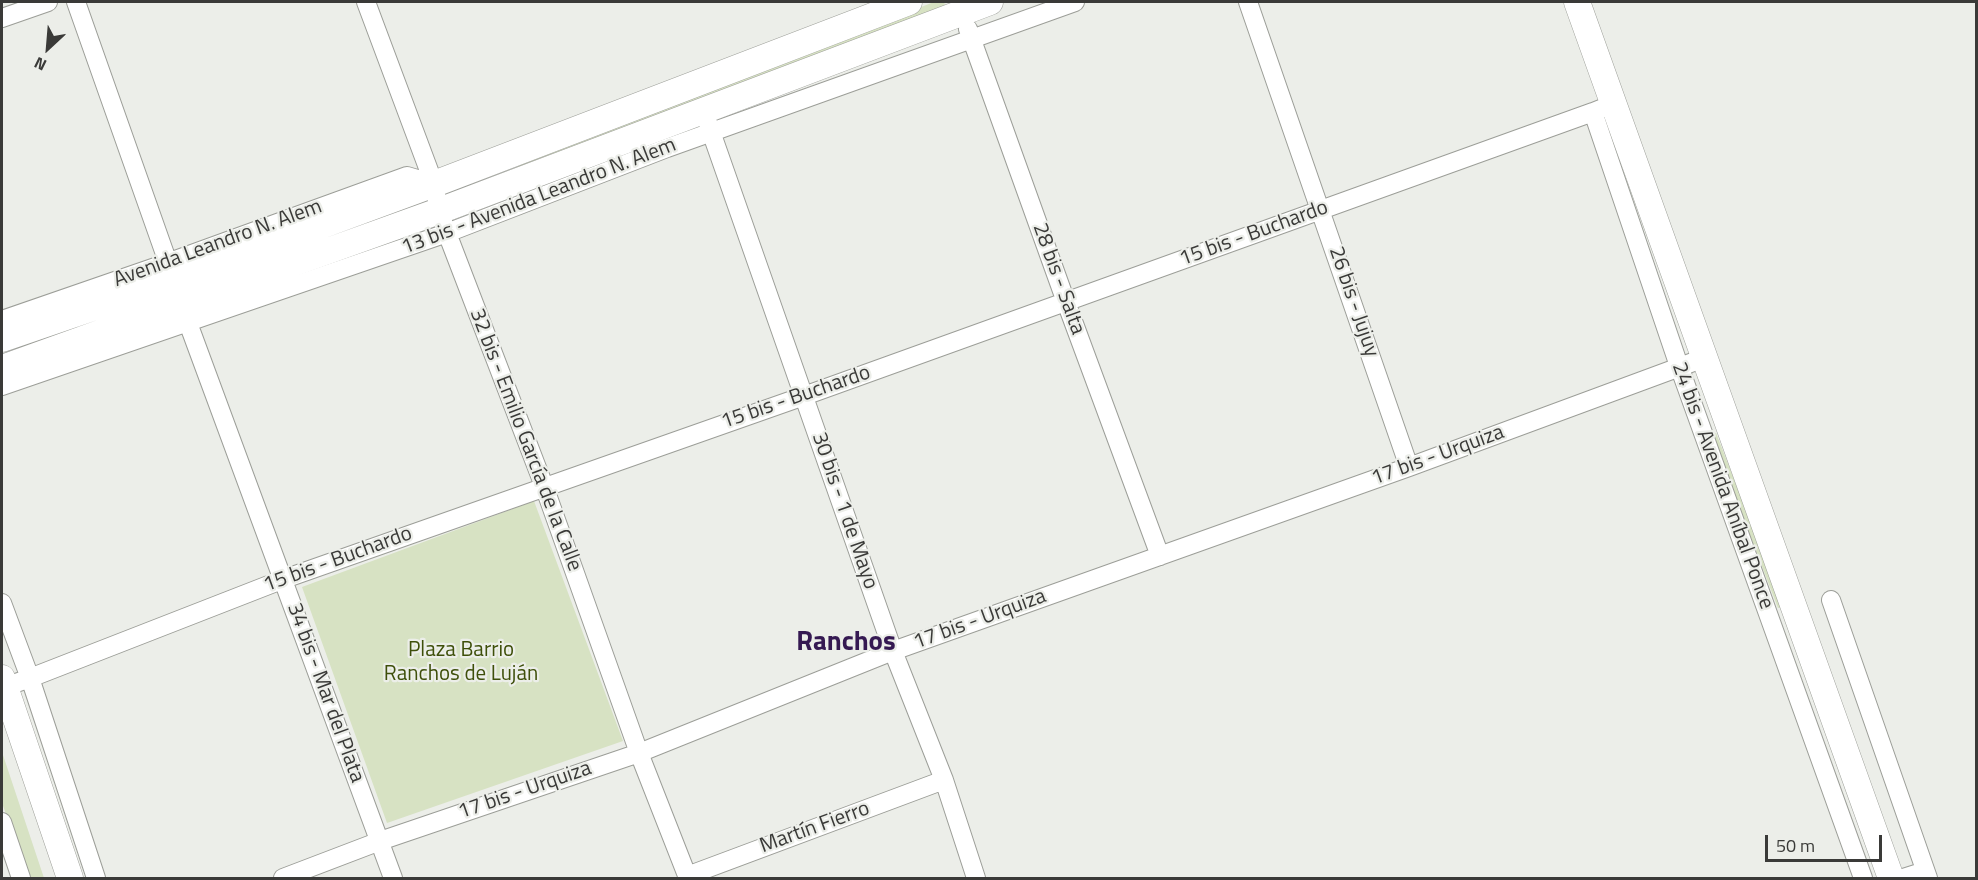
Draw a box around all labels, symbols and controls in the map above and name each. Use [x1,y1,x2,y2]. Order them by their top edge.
north arrow [18,18,78,78]
text: N [30,51,50,77]
street label: 13 bis - Avenida Leandro N. Alem [398,133,680,261]
street label: Avenida Leandro N. Alem [110,195,326,293]
street label: 15 bis - Buchardo [1176,195,1332,273]
street label: 28 bis - Salta [1026,220,1090,338]
street label: 26 bis - Jujuy [1322,243,1384,361]
street label: 32 bis - Emilio García de la Calle [463,305,587,575]
street label: 24 bis - Avenida Aníbal Ponce [1666,359,1778,613]
street label: 15 bis - Buchardo [718,361,874,435]
street label: 17 bis - Urquiza [1368,420,1508,492]
street label: 30 bis - 1 de Mayo [805,429,883,593]
street label: 15 bis - Buchardo [260,521,416,599]
street label: 17 bis - Urquiza [910,584,1050,656]
street label: 34 bis - Mar del Plata [281,600,369,786]
district label: Ranchos [796,627,896,659]
park label: Plaza Barrio Ranchos de Luján [384,638,538,688]
street label: 17 bis - Urquiza [455,756,595,826]
street label: Martín Fierro [757,797,873,859]
scale bar [1768,823,1885,861]
text: 50 m [1776,832,1815,859]

